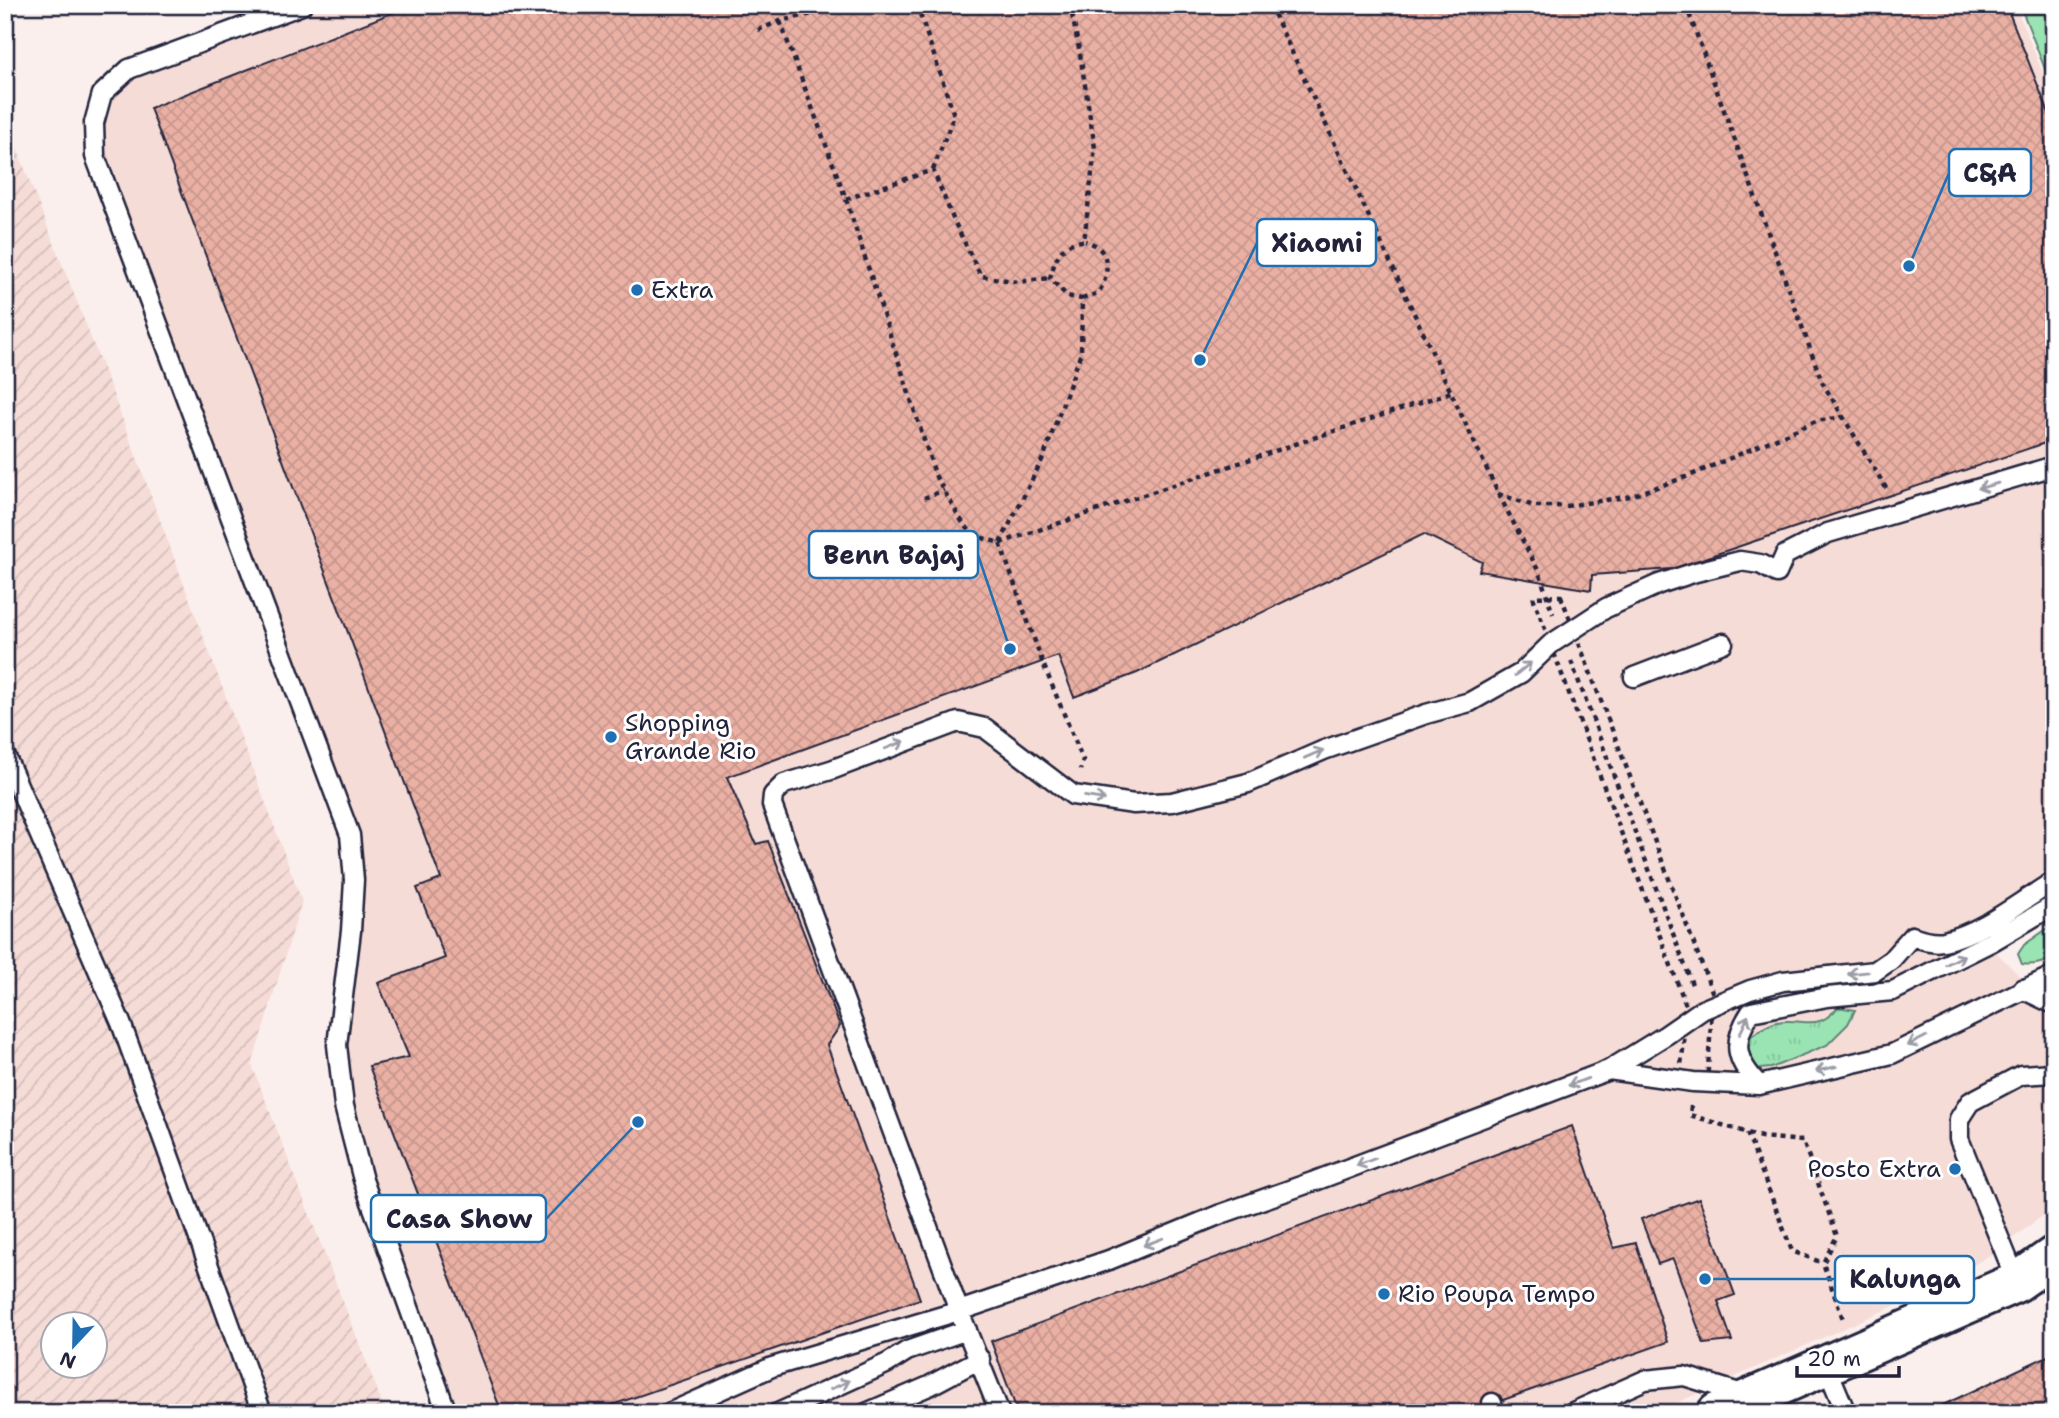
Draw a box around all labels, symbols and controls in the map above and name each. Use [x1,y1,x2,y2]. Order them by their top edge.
callout: C&A [1949,149,2031,196]
text: C&A [1963,155,2017,190]
callout: Xiaomi [1257,219,1376,266]
text: Xiaomi [1271,225,1363,260]
place label: Extra [651,274,713,306]
marker: Extra [629,282,645,298]
one-way arrow [1977,480,1999,493]
callout: Benn Bajaj [809,531,978,578]
text: Benn Bajaj [823,537,965,572]
one-way arrow [1514,662,1532,677]
place label: Shopping Grande Rio [625,707,757,767]
marker: Shopping Grande Rio [603,729,619,745]
one-way arrow [884,738,905,750]
one-way arrow [1302,747,1324,760]
one-way arrow [1083,792,1106,805]
one-way arrow [1944,953,1965,967]
one-way arrow [1847,966,1870,979]
one-way arrow [1738,1015,1752,1036]
one-way arrow [1907,1035,1928,1049]
one-way arrow [1815,1063,1838,1077]
one-way arrow [1568,1076,1590,1089]
place label: Posto Extra [1807,1153,1941,1185]
one-way arrow [1355,1157,1377,1170]
marker: Posto Extra [1947,1161,1963,1177]
callout: Casa Show [371,1195,546,1242]
text: Casa Show [386,1201,533,1236]
one-way arrow [1142,1237,1164,1250]
callout: Kalunga [1835,1256,1974,1303]
text: Kalunga [1849,1261,1961,1296]
place label: Rio Poupa Tempo [1398,1278,1596,1310]
marker: Rio Poupa Tempo [1376,1286,1392,1302]
north arrow [38,1310,108,1380]
scale bar [1797,1334,1898,1378]
text: 20 m [1807,1345,1861,1373]
text: N [56,1346,79,1375]
one-way arrow [829,1378,850,1391]

